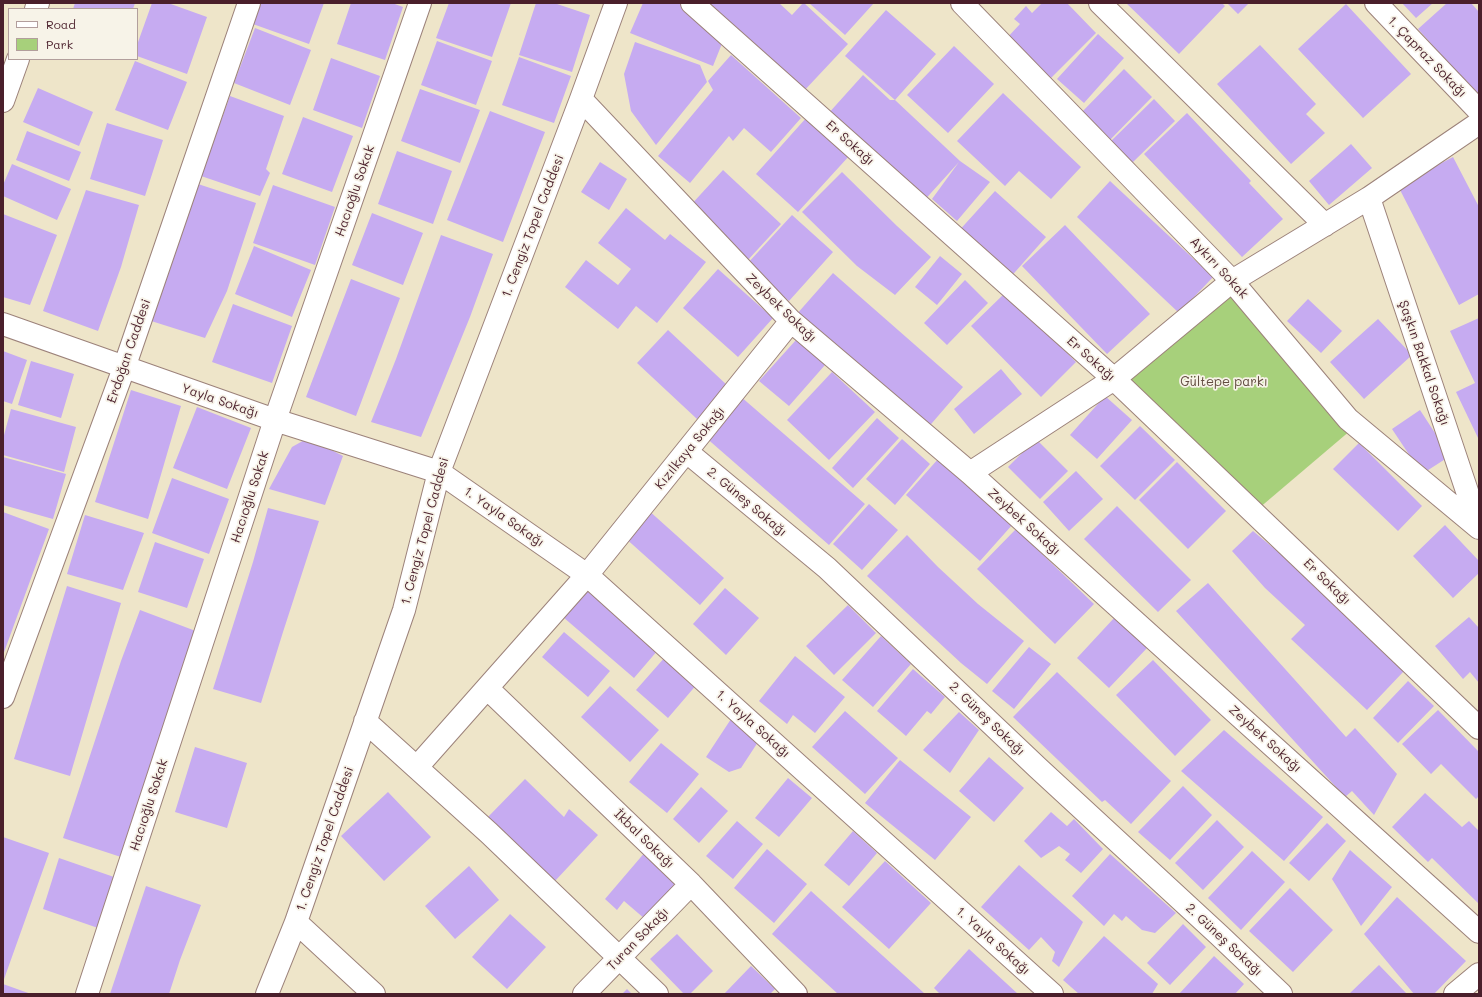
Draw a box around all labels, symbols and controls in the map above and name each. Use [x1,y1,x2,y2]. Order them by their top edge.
legend [8,8,138,60]
street label: 1. Çapraz Sokağı [1384,13,1470,101]
text: Road [46,16,76,32]
text: Park [46,36,73,52]
street label: Er Sokağı [823,117,877,169]
street label: Hacıoğlu Sokak [332,143,378,239]
street label: 1. Cengiz Topel Caddesi [498,152,568,300]
street label: Aykırı Sokak [1187,234,1251,302]
street label: Zeybek Sokağı [742,270,820,346]
street label: Erdoğan Caddesi [104,297,154,405]
street label: Şaşkın Bakkal Sokağı [1395,298,1453,428]
street label: Er Sokağı [1064,333,1118,385]
park label: Gültepe parkı [1180,374,1268,390]
street label: Yayla Sokağı [179,381,261,421]
street label: Kızılkaya Sokağı [652,403,728,493]
street label: Hacıoğlu Sokak [228,449,272,545]
street label: 1. Cengiz Topel Caddesi [398,456,452,606]
street label: 2. Güneş Sokağı [704,464,790,540]
street label: 1. Yayla Sokağı [461,484,547,550]
street label: Zeybek Sokağı [984,485,1064,559]
street label: Er Sokağı [1300,556,1354,608]
street label: 2. Güneş Sokağı [946,679,1028,759]
street label: 1. Yayla Sokağı [713,687,793,761]
street label: Zeybek Sokağı [1225,702,1305,776]
street label: Hacıoğlu Sokak [127,757,171,853]
street label: 1. Cengiz Topel Caddesi [293,765,357,913]
street label: İkbal Sokağı [611,806,677,872]
street label: 2. Güneş Sokağı [1182,900,1266,980]
street label: Turan Sokağı [604,904,672,974]
street label: 1. Yayla Sokağı [953,904,1033,978]

